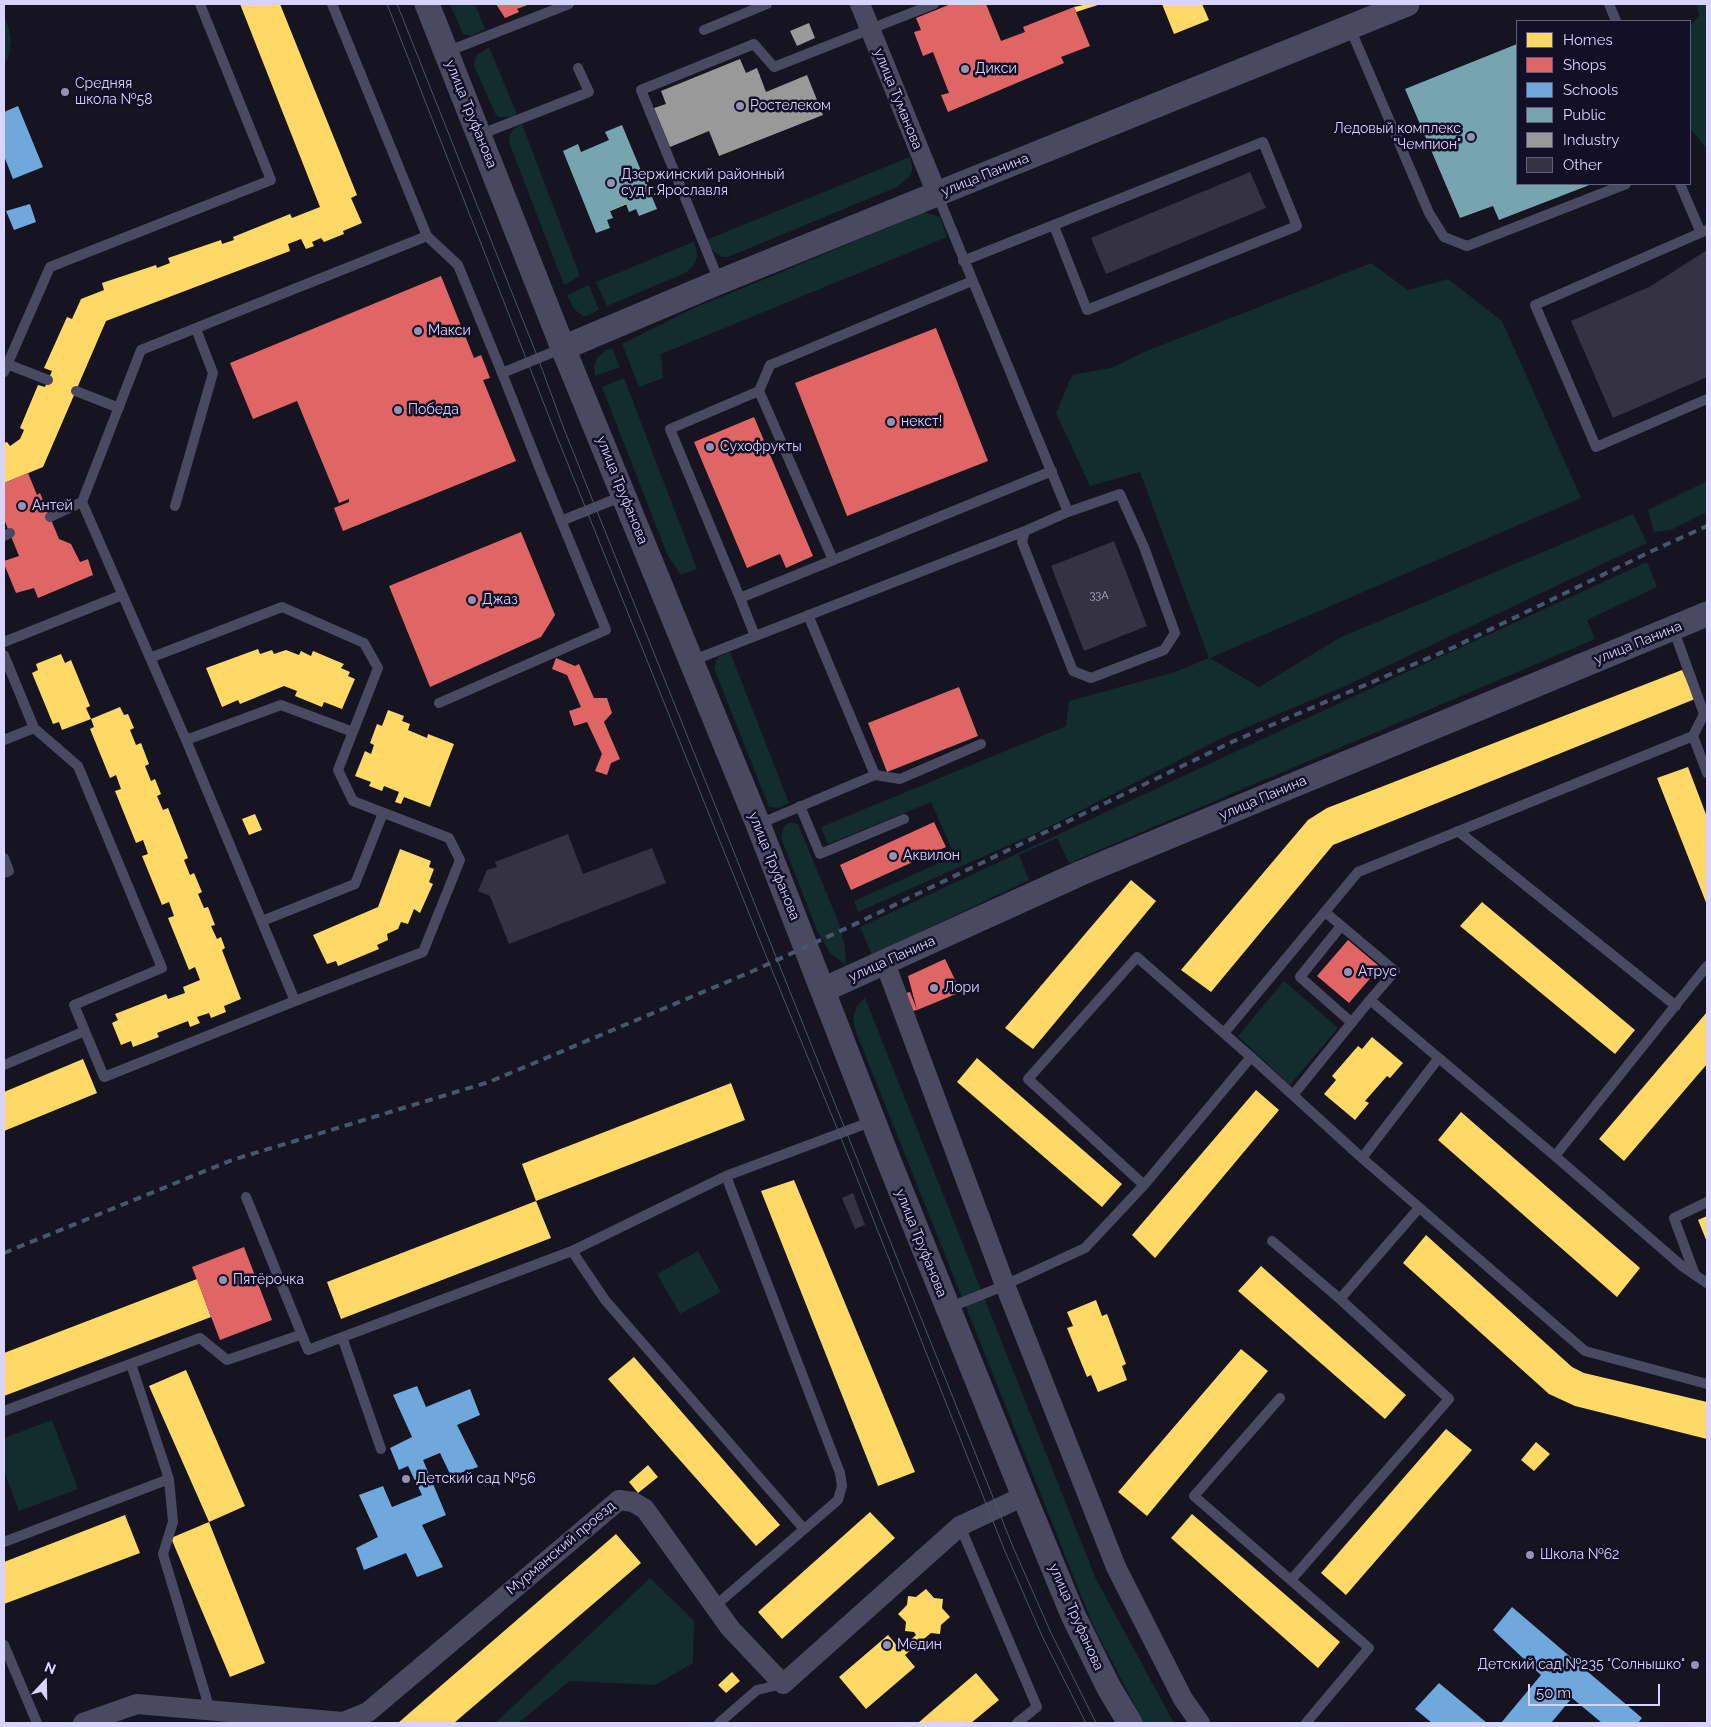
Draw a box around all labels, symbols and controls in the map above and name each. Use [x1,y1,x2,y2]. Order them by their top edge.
legend [1516,20,1691,185]
text: Homes [1563,31,1613,49]
street label: улица Туманова [870,46,926,152]
text: Shops [1563,56,1606,74]
street label: улица Труфанова [442,57,500,171]
place label: Дикси [975,61,1017,77]
marker: Дикси [959,63,971,75]
place label: Средняя школа №58 [75,76,152,108]
text: Schools [1563,81,1618,99]
marker: Средняя школа №58 [59,86,71,98]
place label: Ростелеком [750,98,831,114]
marker: Ростелеком [734,100,746,112]
text: Public [1563,106,1606,124]
place label: Ледовый комплекс "Чемпион" [1334,121,1461,154]
marker: Ледовый комплекс "Чемпион" [1465,131,1477,143]
text: Industry [1563,131,1619,149]
street label: улица Панина [939,150,1031,200]
text: Other [1563,156,1602,174]
place label: Дзержинский районный суд г.Ярославля [621,167,785,200]
marker: Дзержинский районный суд г.Ярославля [605,177,617,189]
place label: Макси [428,323,471,339]
marker: Макси [412,325,424,337]
place label: Победа [408,402,459,418]
marker: Победа [392,404,404,416]
place label: некст! [901,414,942,430]
marker: некст! [885,416,897,428]
street label: улица Труфанова [593,433,651,547]
place label: Сухофрукты [720,439,802,455]
marker: Сухофрукты [704,441,716,453]
place label: Антей [32,498,73,514]
marker: Антей [16,500,28,512]
house number: 33А [1089,589,1109,603]
place label: Джаз [482,592,518,608]
marker: Джаз [466,594,478,606]
street label: улица Панина [1592,618,1684,668]
street label: улица Панина [1217,772,1309,824]
street label: улица Труфанова [745,809,803,923]
place label: Аквилон [903,848,960,864]
marker: Аквилон [887,850,899,862]
street label: улица Панина [846,932,938,986]
place label: Атрус [1358,964,1397,980]
marker: Атрус [1342,966,1354,978]
place label: Лори [944,980,979,996]
marker: Лори [928,982,940,994]
street label: улица Труфанова [892,1186,950,1300]
place label: Пятёрочка [233,1272,304,1288]
marker: Пятёрочка [217,1274,229,1286]
place label: Детский сад №56 [416,1471,536,1487]
marker: Детский сад №56 [400,1473,412,1485]
street label: Мурманский проезд [503,1498,619,1598]
place label: Школа №62 [1540,1547,1619,1563]
marker: Школа №62 [1524,1549,1536,1561]
street label: улица Труфанова [1045,1561,1107,1673]
place label: Медин [897,1637,942,1653]
marker: Медин [881,1639,893,1651]
north arrow [20,1657,70,1707]
place label: Детский сад №235 "Солнышко" [1478,1657,1685,1673]
text: N [43,1659,58,1677]
marker: Детский сад №235 "Солнышко" [1689,1659,1701,1671]
scale bar [1531,1674,1664,1706]
text: 50 m [1536,1684,1571,1702]

